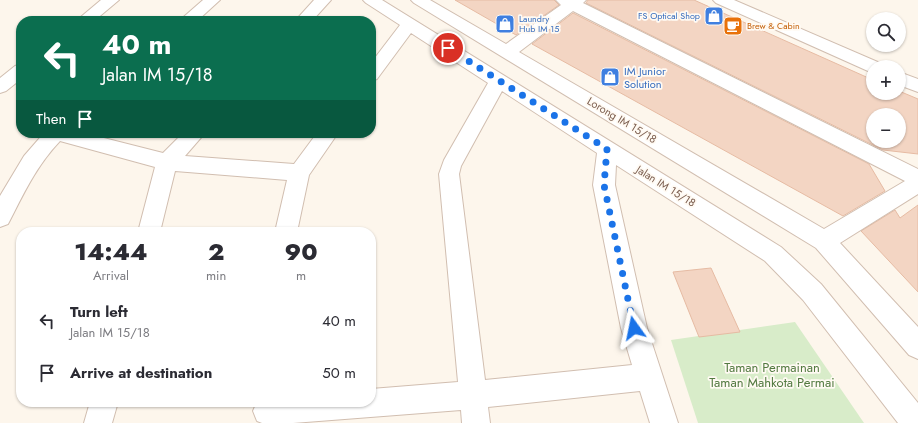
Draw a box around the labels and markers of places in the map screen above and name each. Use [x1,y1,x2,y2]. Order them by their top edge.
shop icon: FS Optical Shop [703,5,725,27]
place label: FS Optical Shop [638,9,700,22]
place label: Laundry Hub IM 15 [519,12,559,35]
shop icon: Laundry Hub IM 15 [494,13,516,35]
cafe icon: Brew & Cabin [722,15,744,37]
place label: Brew & Cabin [747,19,800,32]
pin [431,31,465,65]
place label: IM Junior Solution [624,63,666,92]
shop icon: IM Junior Solution [599,66,621,88]

